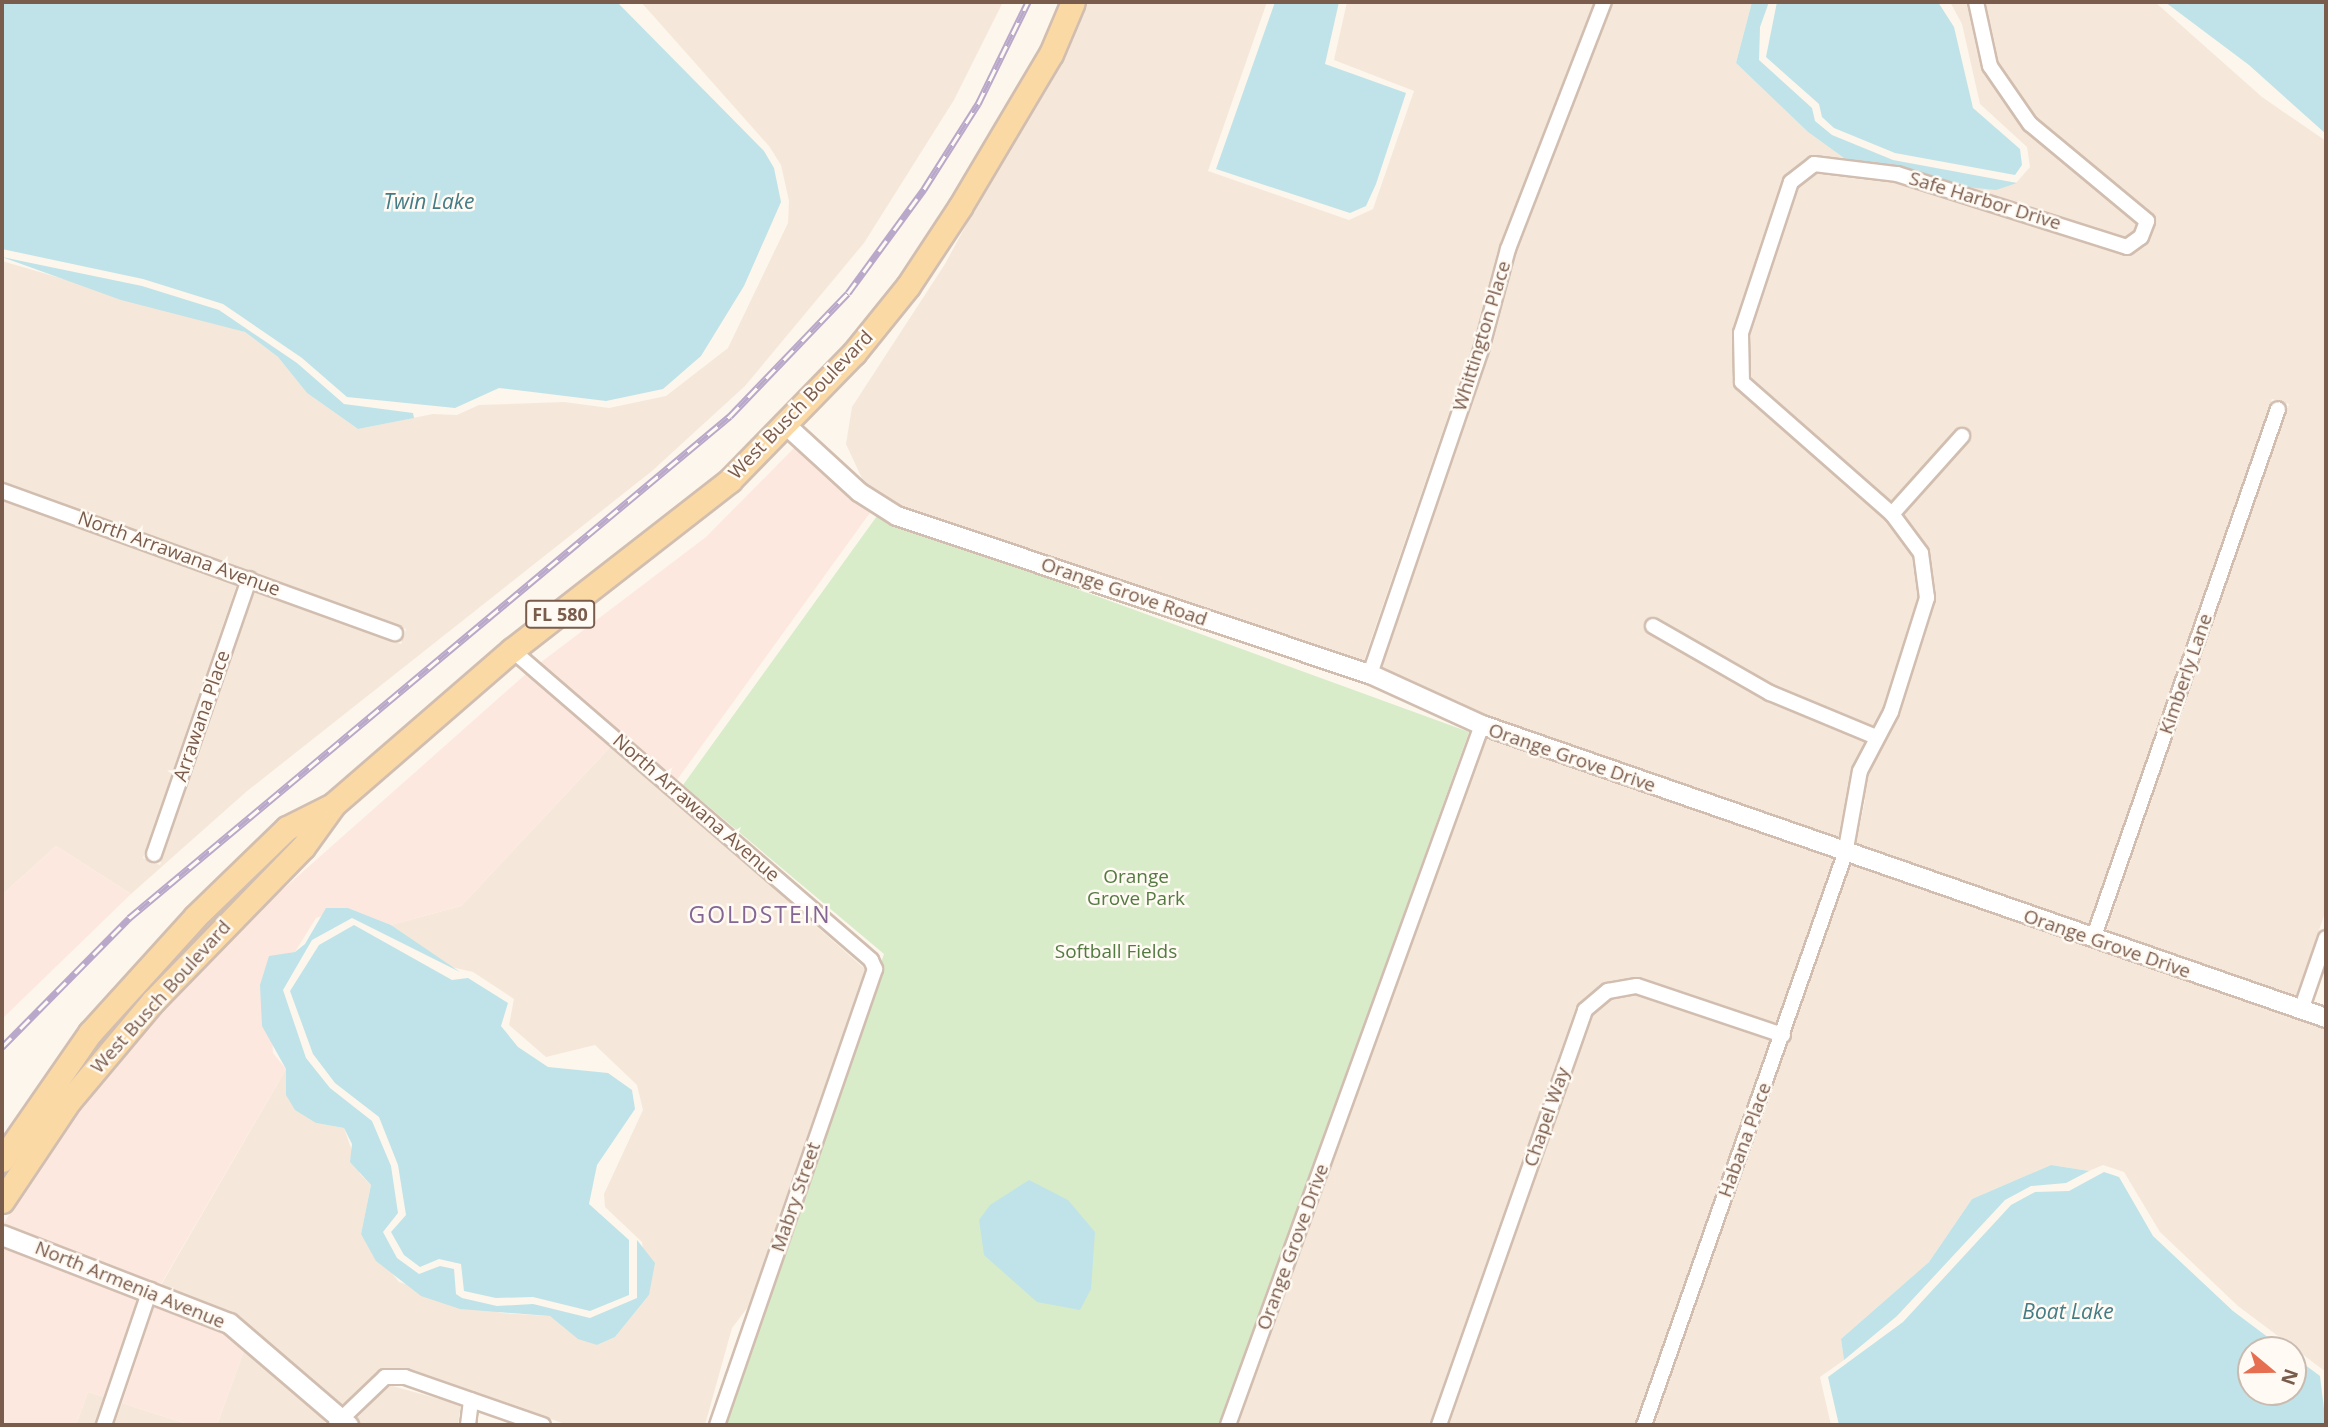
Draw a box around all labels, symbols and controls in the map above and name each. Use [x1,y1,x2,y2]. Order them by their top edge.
street label: Safe Harbor Drive [1906,167,2064,235]
water label: Twin Lake [383,188,475,214]
street label: Whittington Place [1448,258,1516,414]
street label: West Busch Boulevard [724,326,878,484]
street label: North Arrawana Avenue [75,507,283,601]
street label: Orange Grove Road [1038,553,1210,631]
road number: FL 580 [525,600,595,628]
street label: Kimberly Lane [2155,611,2217,737]
street label: Arrawana Place [169,647,235,785]
street label: Orange Grove Drive [1485,719,1659,797]
street label: North Arrawana Avenue [608,729,784,887]
park label: Orange Grove Park [1087,866,1185,910]
district label: GOLDSTEIN [690,900,830,928]
street label: Orange Grove Drive [2020,905,2194,983]
street label: West Busch Boulevard [86,916,236,1078]
park label: Softball Fields [1055,941,1177,963]
street label: Chapel Way [1519,1064,1575,1170]
street label: Habana Place [1714,1080,1776,1200]
street label: Mabry Street [767,1139,825,1255]
street label: Orange Grove Drive [1252,1161,1334,1333]
street label: North Armenia Avenue [32,1236,228,1334]
water label: Boat Lake [2022,1298,2114,1324]
north arrow [2237,1336,2307,1406]
text: N [2275,1366,2305,1389]

